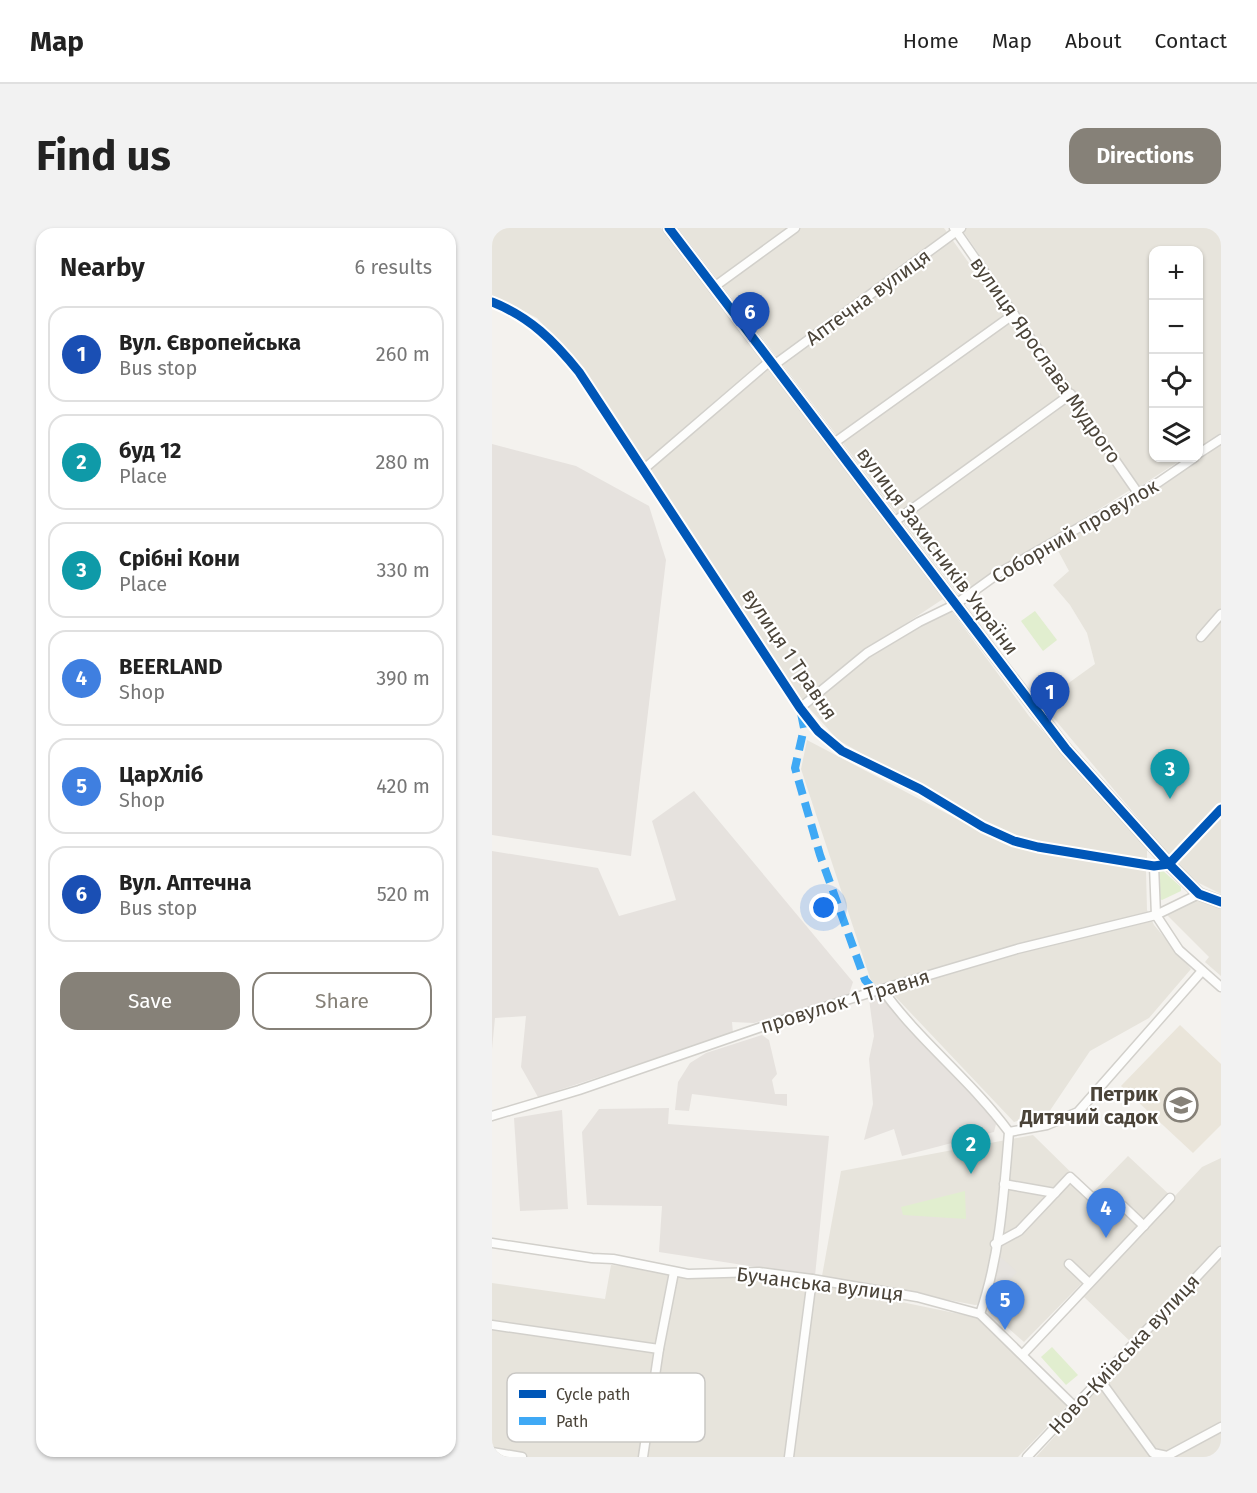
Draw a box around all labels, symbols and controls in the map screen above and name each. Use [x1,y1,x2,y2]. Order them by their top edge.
text: Map [30,25,84,58]
text: Home [903,28,959,54]
text: Map [992,28,1032,54]
text: About [1065,28,1122,54]
text: Contact [1155,28,1227,54]
button: Directions [1069,128,1221,184]
text: Find us [36,131,171,181]
street label: Аптечна вулиця [801,244,935,350]
map controls [1149,246,1203,462]
button: + [1149,246,1203,300]
text: Nearby [60,252,145,283]
street label: вулиця Ярослава Мудрого [965,252,1127,468]
text: 6 results [355,255,432,279]
pin: 6 [730,292,770,342]
button: − [1149,300,1203,354]
text: Вул. Європейська [119,329,301,356]
text: 1 [77,342,86,366]
text: 260 m [376,342,430,366]
button: locate [1149,354,1203,408]
text: Bus stop [119,356,197,380]
button: layers [1149,408,1203,462]
text: буд 12 [119,437,181,464]
street label: вулиця Захисників України [852,442,1024,660]
text: 2 [76,450,87,474]
text: 280 m [375,450,430,474]
text: Place [119,464,167,488]
street label: Соборний провулок [987,473,1163,588]
text: Срібні Кони [119,545,240,572]
text: 3 [76,558,87,582]
text: 330 m [376,558,430,582]
text: Place [119,572,167,596]
street label: вулиця 1 Травня [737,584,843,724]
text: BEERLAND [119,653,222,680]
text: 4 [76,666,87,690]
text: 390 m [376,666,430,690]
pin: 1 [1030,672,1070,722]
text: Shop [119,680,165,704]
pin: 3 [1150,750,1190,799]
text: ЦарХліб [119,761,203,788]
text: 5 [76,774,87,798]
text: 420 m [376,774,430,798]
text: Shop [119,788,165,812]
text: Вул. Аптечна [119,869,252,896]
text: 6 [76,882,87,906]
text: 520 m [377,882,430,906]
your location [809,893,838,922]
text: Bus stop [119,896,197,920]
street label: провулок 1 Травня [757,964,933,1038]
button: Save [60,972,240,1030]
button: Share [252,972,432,1030]
place label: Петрик Дитячий садок [1019,1082,1159,1129]
school or university icon: Петрик Дитячий садок [1163,1087,1199,1123]
pin: 2 [952,1124,990,1174]
pin: 4 [1086,1188,1126,1238]
street label: Бучанська вулиця [735,1262,905,1306]
street label: Ново-Київська вулиця [1044,1269,1204,1439]
pin: 5 [986,1280,1024,1330]
legend [507,1373,705,1442]
text: Cycle path [556,1385,630,1404]
text: Path [556,1412,588,1431]

